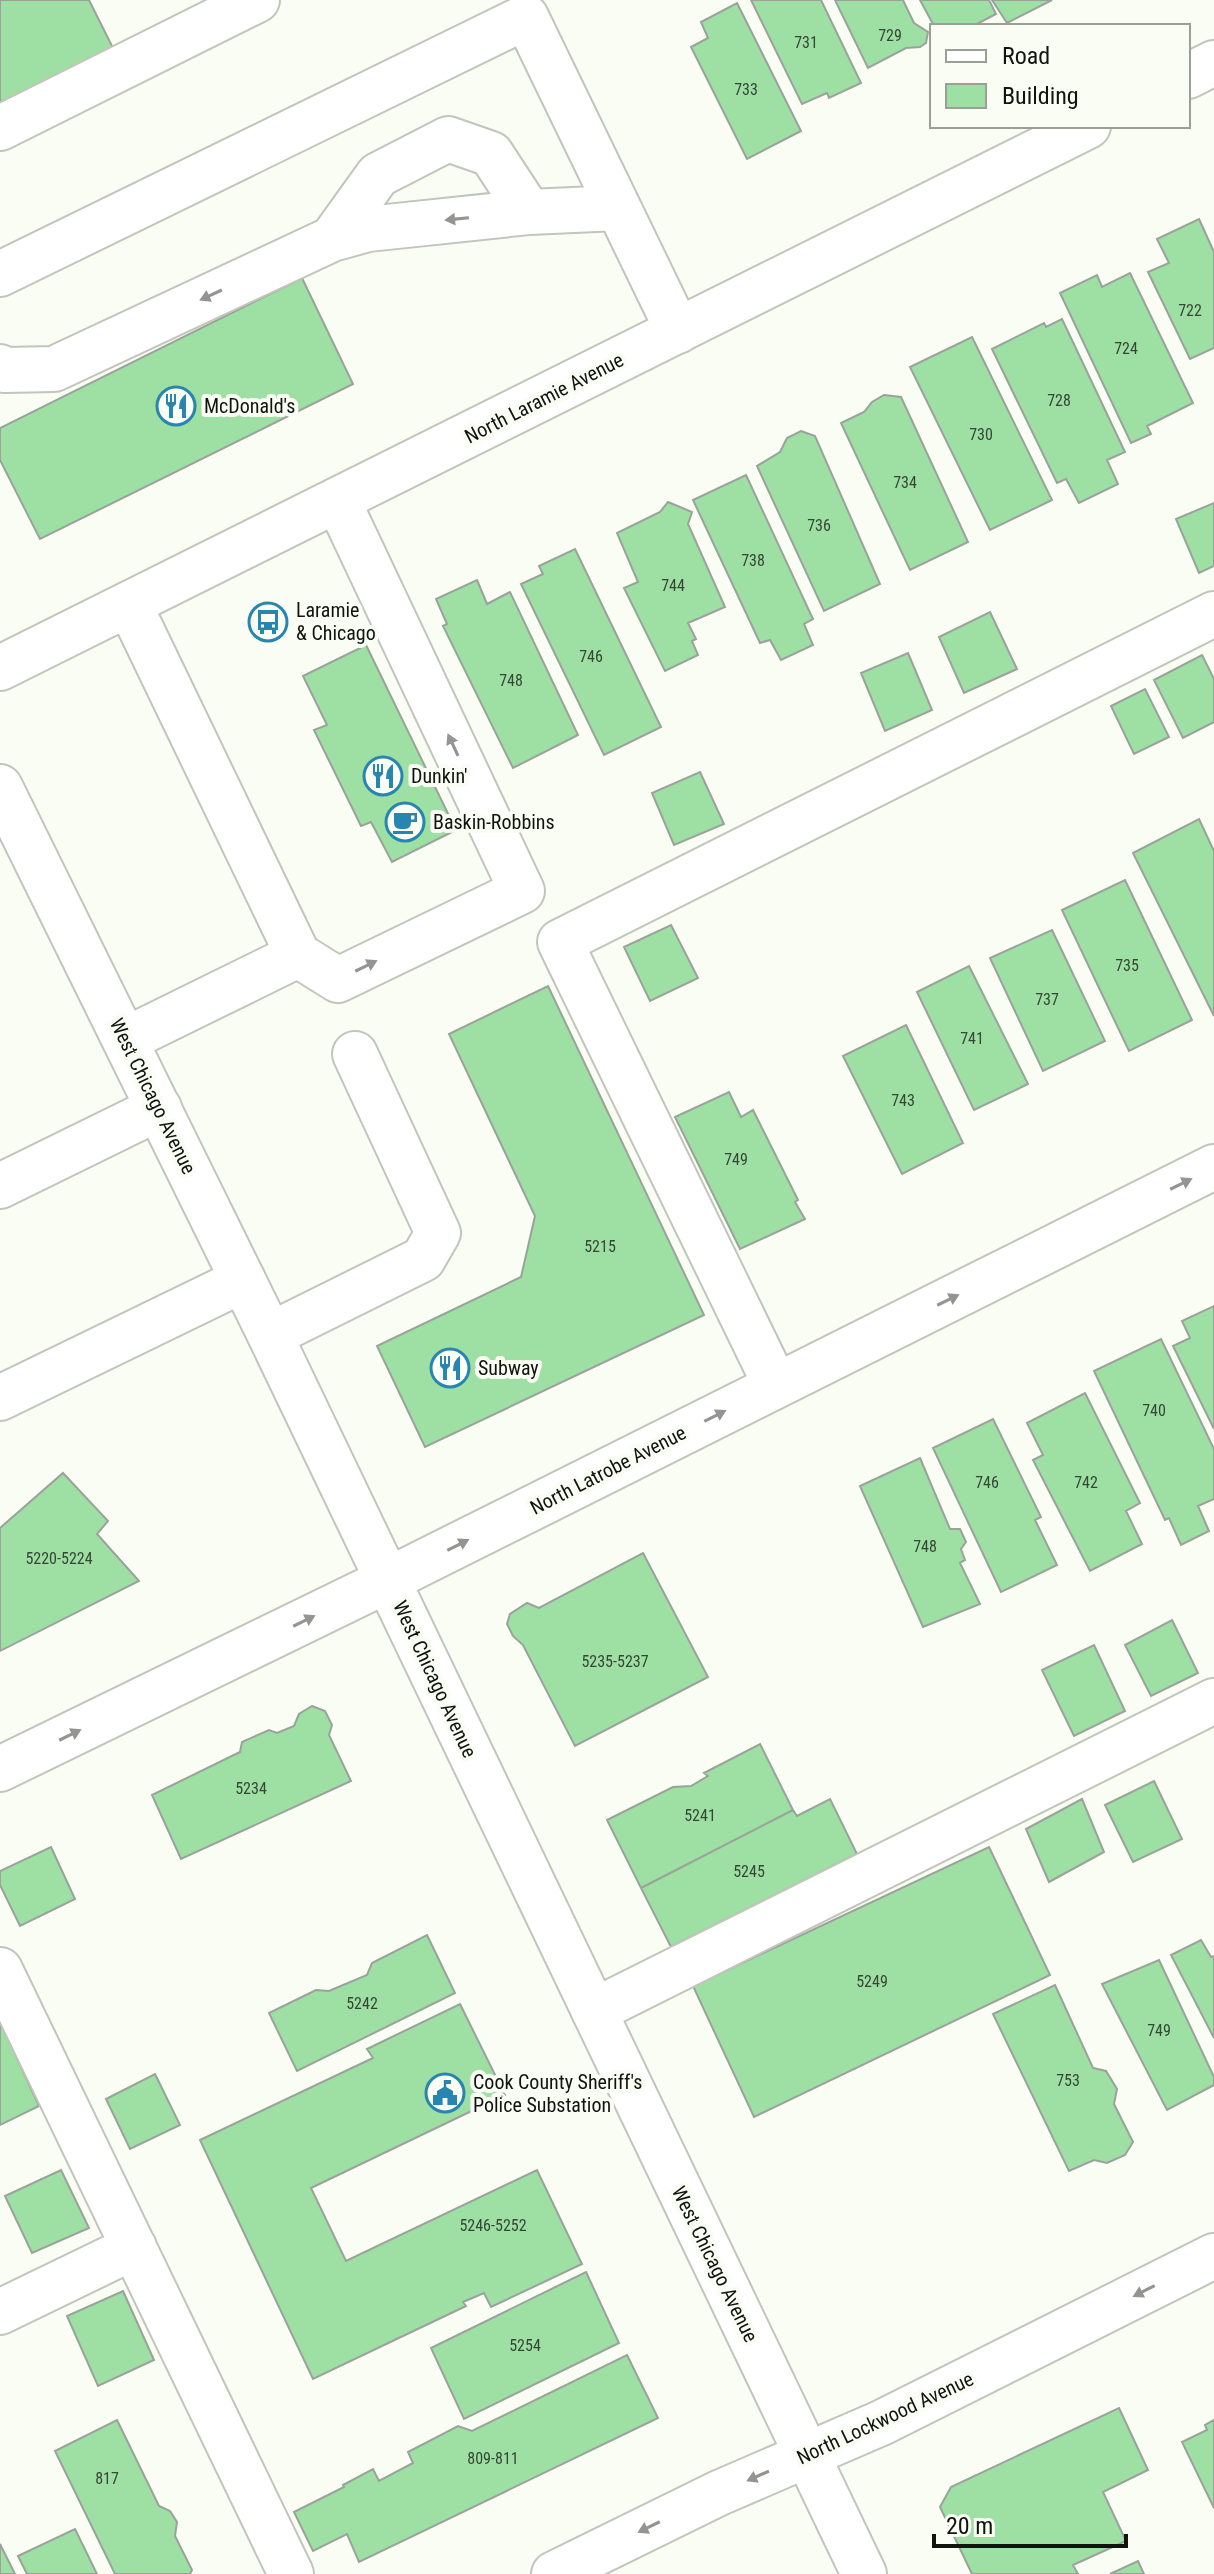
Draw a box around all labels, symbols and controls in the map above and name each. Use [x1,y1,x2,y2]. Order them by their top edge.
legend [930,24,1190,128]
house number: 729 [878,26,902,45]
house number: 731 [794,33,818,52]
text: Road [1002,42,1050,70]
house number: 733 [734,80,758,99]
text: Building [1002,82,1079,110]
one-way arrow [444,213,469,226]
one-way arrow [199,288,223,302]
house number: 722 [1178,301,1202,320]
house number: 724 [1114,339,1138,358]
street label: North Laramie Avenue [461,348,627,448]
restaurant icon: McDonald's [155,385,197,427]
house number: 728 [1047,391,1071,410]
place label: McDonald's [204,394,295,418]
house number: 730 [969,425,993,444]
house number: 734 [893,473,917,492]
house number: 736 [807,516,831,535]
house number: 738 [741,551,765,570]
house number: 744 [661,576,685,595]
place label: Laramie & Chicago [296,598,376,645]
bus stop icon: Laramie & Chicago [247,601,289,643]
house number: 746 [579,647,603,666]
house number: 748 [499,671,523,690]
one-way arrow [446,733,460,756]
restaurant icon: Dunkin' [362,755,404,797]
place label: Dunkin' [411,764,468,788]
cafe icon: Baskin-Robbins [384,801,426,843]
place label: Baskin-Robbins [433,810,555,834]
house number: 735 [1115,956,1139,975]
one-way arrow [354,959,378,973]
house number: 737 [1035,990,1059,1009]
street label: West Chicago Avenue [105,1014,201,1178]
house number: 741 [960,1029,984,1048]
house number: 743 [891,1091,915,1110]
house number: 749 [724,1150,748,1169]
one-way arrow [1169,1177,1192,1191]
house number: 5215 [584,1237,616,1256]
one-way arrow [937,1293,960,1307]
restaurant icon: Subway [429,1347,471,1389]
place label: Subway [478,1356,539,1380]
house number: 740 [1142,1401,1166,1420]
one-way arrow [704,1409,727,1423]
street label: North Latrobe Avenue [526,1420,690,1520]
house number: 746 [975,1473,999,1492]
house number: 742 [1074,1473,1098,1492]
house number: 748 [913,1537,937,1556]
one-way arrow [446,1538,469,1552]
house number: 5220-5224 [25,1549,93,1568]
street label: West Chicago Avenue [388,1597,482,1761]
one-way arrow [292,1614,315,1627]
house number: 5235-5237 [581,1652,649,1671]
one-way arrow [59,1728,82,1742]
house number: 5234 [235,1779,267,1798]
house number: 5241 [684,1806,716,1825]
house number: 5245 [733,1862,765,1881]
house number: 5249 [856,1972,888,1991]
house number: 5242 [346,1994,378,2013]
house number: 749 [1147,2021,1171,2040]
place label: Cook County Sheriff's Police Substation [473,2070,642,2117]
house number: 753 [1056,2071,1080,2090]
public building icon: Cook County Sheriff's Police Substation [424,2072,466,2114]
street label: West Chicago Avenue [667,2182,763,2346]
house number: 5246-5252 [459,2216,527,2235]
one-way arrow [1133,2285,1156,2298]
house number: 5254 [509,2336,541,2355]
street label: North Lockwood Avenue [793,2367,977,2469]
house number: 809-811 [467,2449,519,2468]
house number: 817 [95,2469,119,2488]
one-way arrow [746,2469,770,2483]
scale bar [934,2498,1126,2548]
text: 20 m [946,2512,993,2540]
one-way arrow [637,2520,660,2534]

